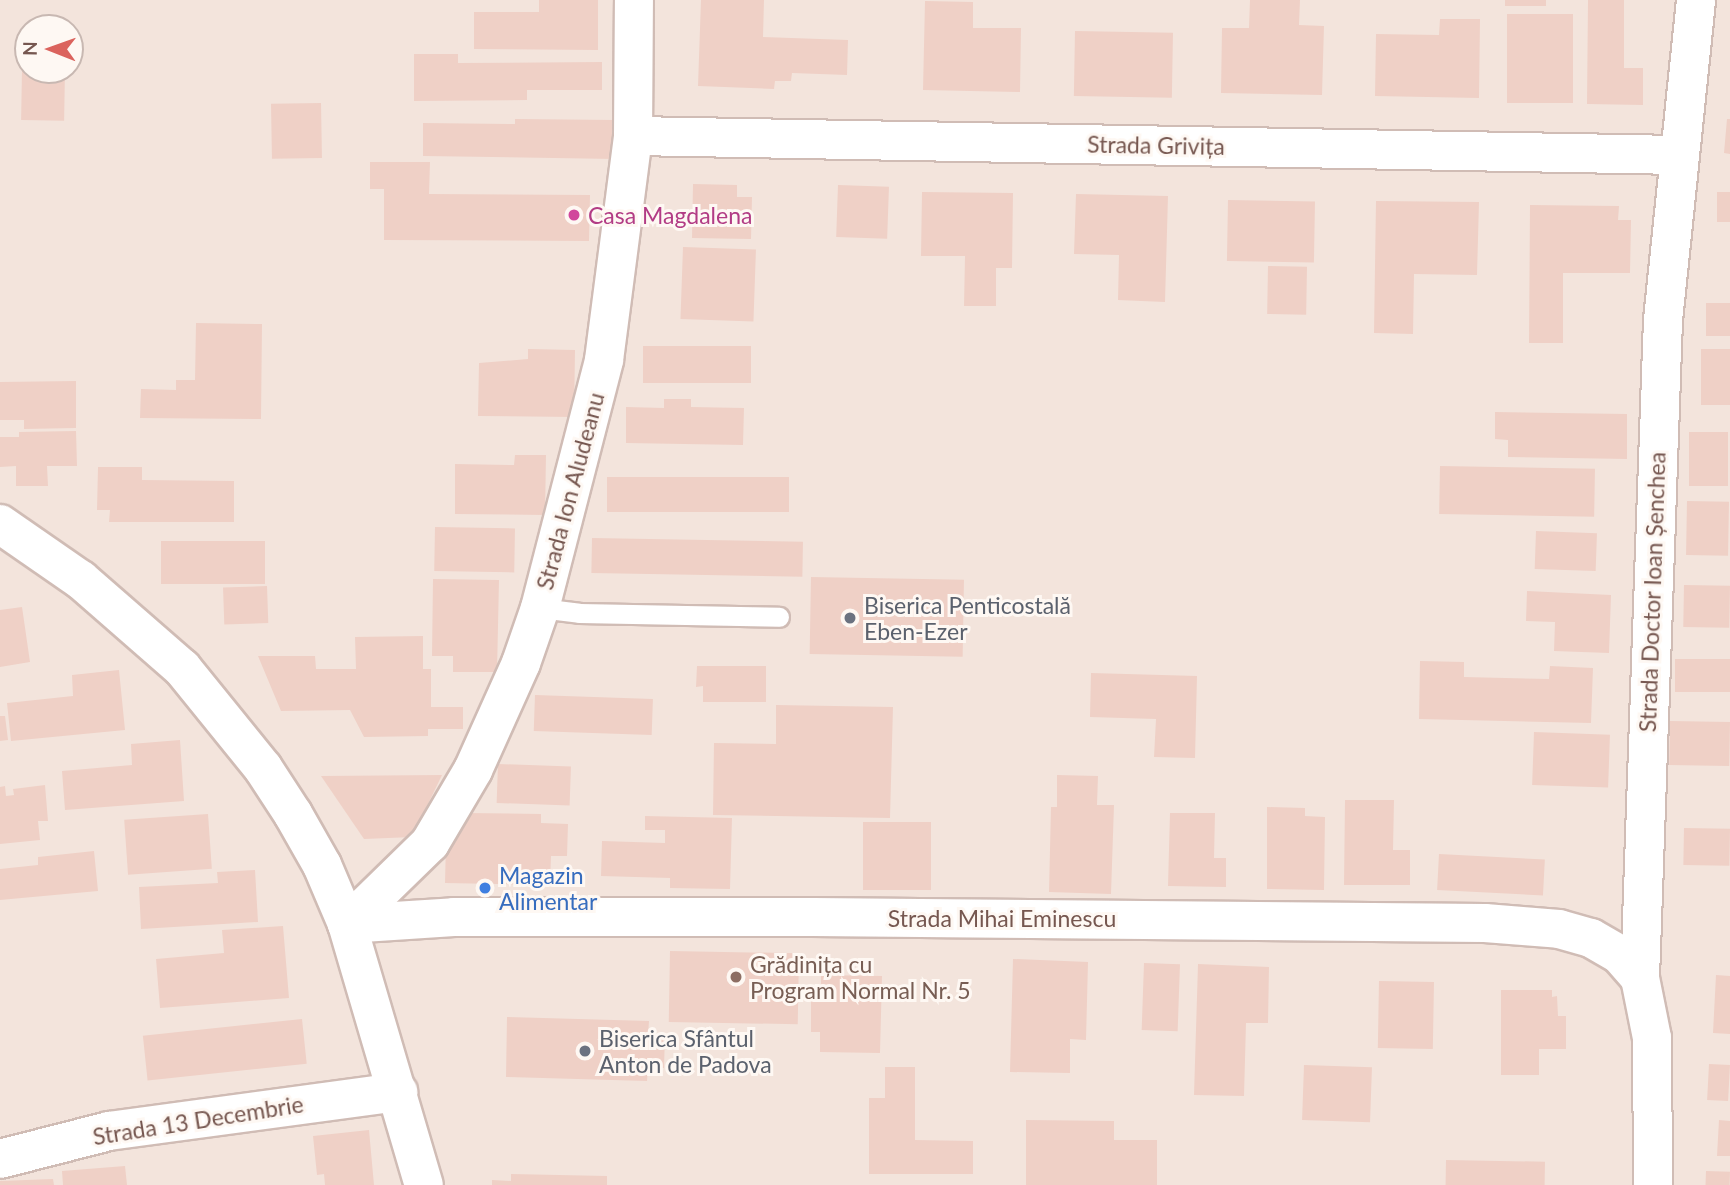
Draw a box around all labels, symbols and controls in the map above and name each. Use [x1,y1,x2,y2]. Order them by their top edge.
north arrow [14,14,84,84]
text: N [18,41,41,56]
street label: Strada Grivița [1087,130,1225,160]
place label: Casa Magdalena [588,201,752,229]
marker: Casa Magdalena [566,207,582,223]
street label: Strada Ion Aludeanu [530,389,610,593]
street label: Strada Doctor Ioan Șenchea [1633,451,1671,733]
place label: Biserica Penticostală Eben-Ezer [864,591,1071,645]
marker: Biserica Penticostală Eben-Ezer [842,610,858,626]
place label: Magazin Alimentar [499,861,597,915]
marker: Magazin Alimentar [477,880,493,896]
street label: Strada Mihai Eminescu [888,904,1116,932]
place label: Grădinița cu Program Normal Nr. 5 [750,950,971,1004]
marker: Grădinița cu Program Normal Nr. 5 [728,969,744,985]
place label: Biserica Sfântul Anton de Padova [599,1024,772,1078]
marker: Biserica Sfântul Anton de Padova [577,1043,593,1059]
street label: Strada 13 Decembrie [91,1090,305,1150]

